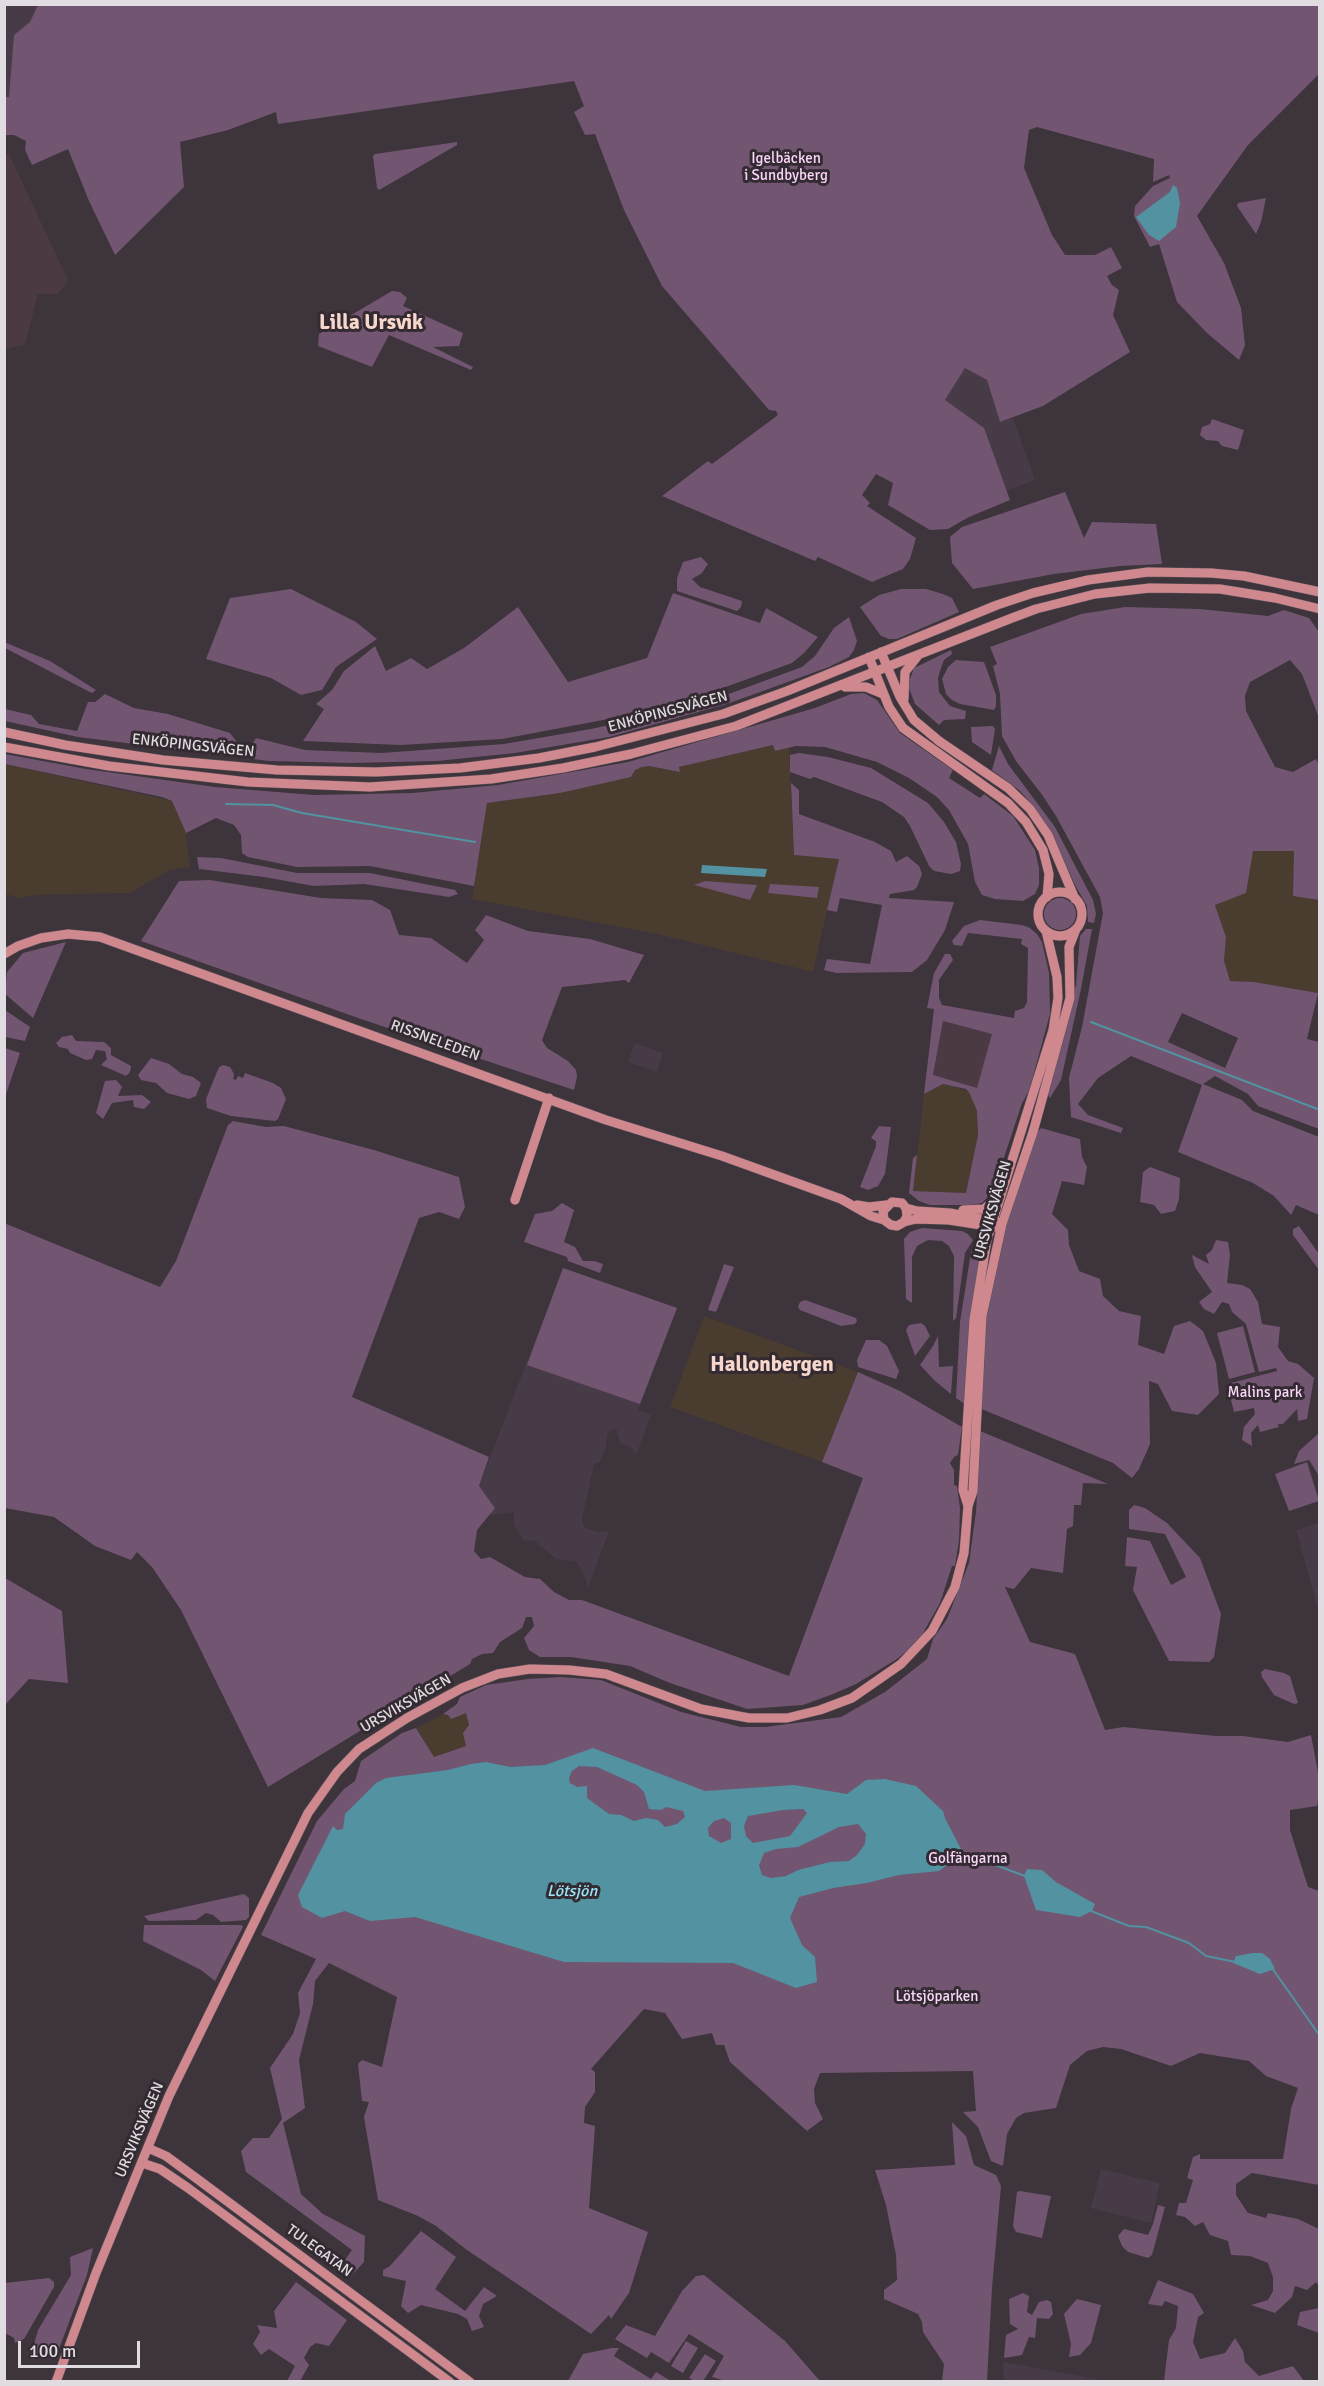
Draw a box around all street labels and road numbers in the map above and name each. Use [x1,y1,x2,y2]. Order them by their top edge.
street label: ENKÖPINGSVÄGEN [606,687,730,737]
street label: ENKÖPINGSVÄGEN [131,731,255,761]
street label: RISSNELEDEN [388,1017,482,1065]
street label: URSVIKSVÄGEN [970,1159,1016,1261]
street label: URSVIKSVÄGEN [357,1671,455,1737]
street label: URSVIKSVÄGEN [112,2080,168,2180]
street label: TULEGATAN [282,2221,356,2281]

